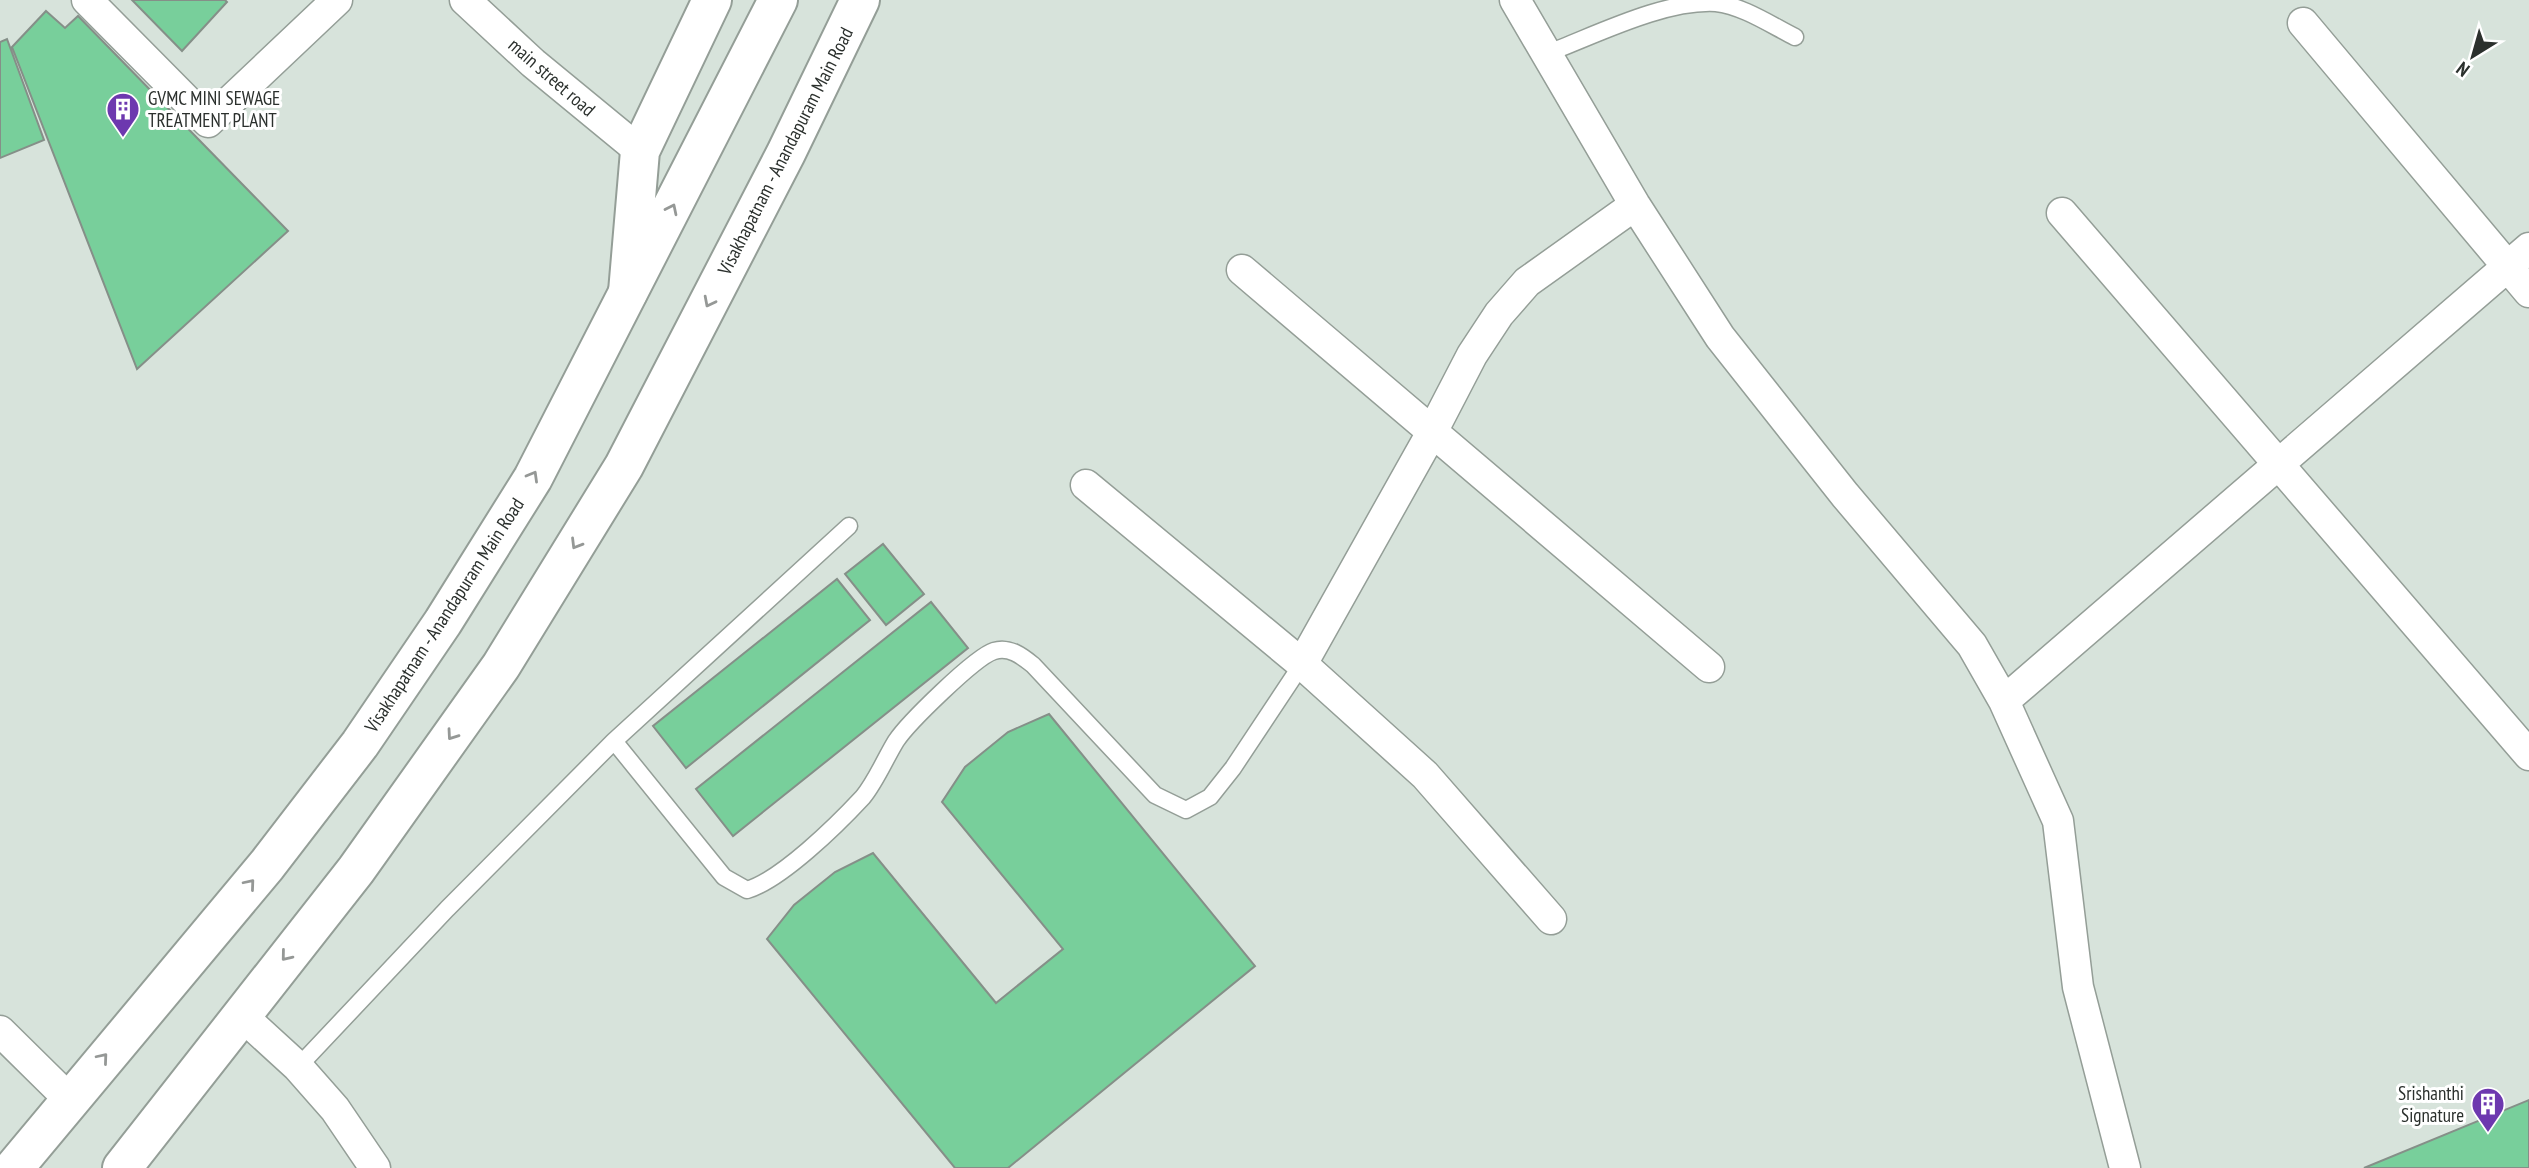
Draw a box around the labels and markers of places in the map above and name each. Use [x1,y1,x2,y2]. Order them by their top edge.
place label: GVMC MINI SEWAGE TREATMENT PLANT [148,86,280,132]
building icon: GVMC MINI SEWAGE TREATMENT PLANT [104,90,142,139]
place label: Srishanthi Signature [2398,1081,2464,1127]
building icon: Srishanthi Signature [2469,1085,2507,1134]

